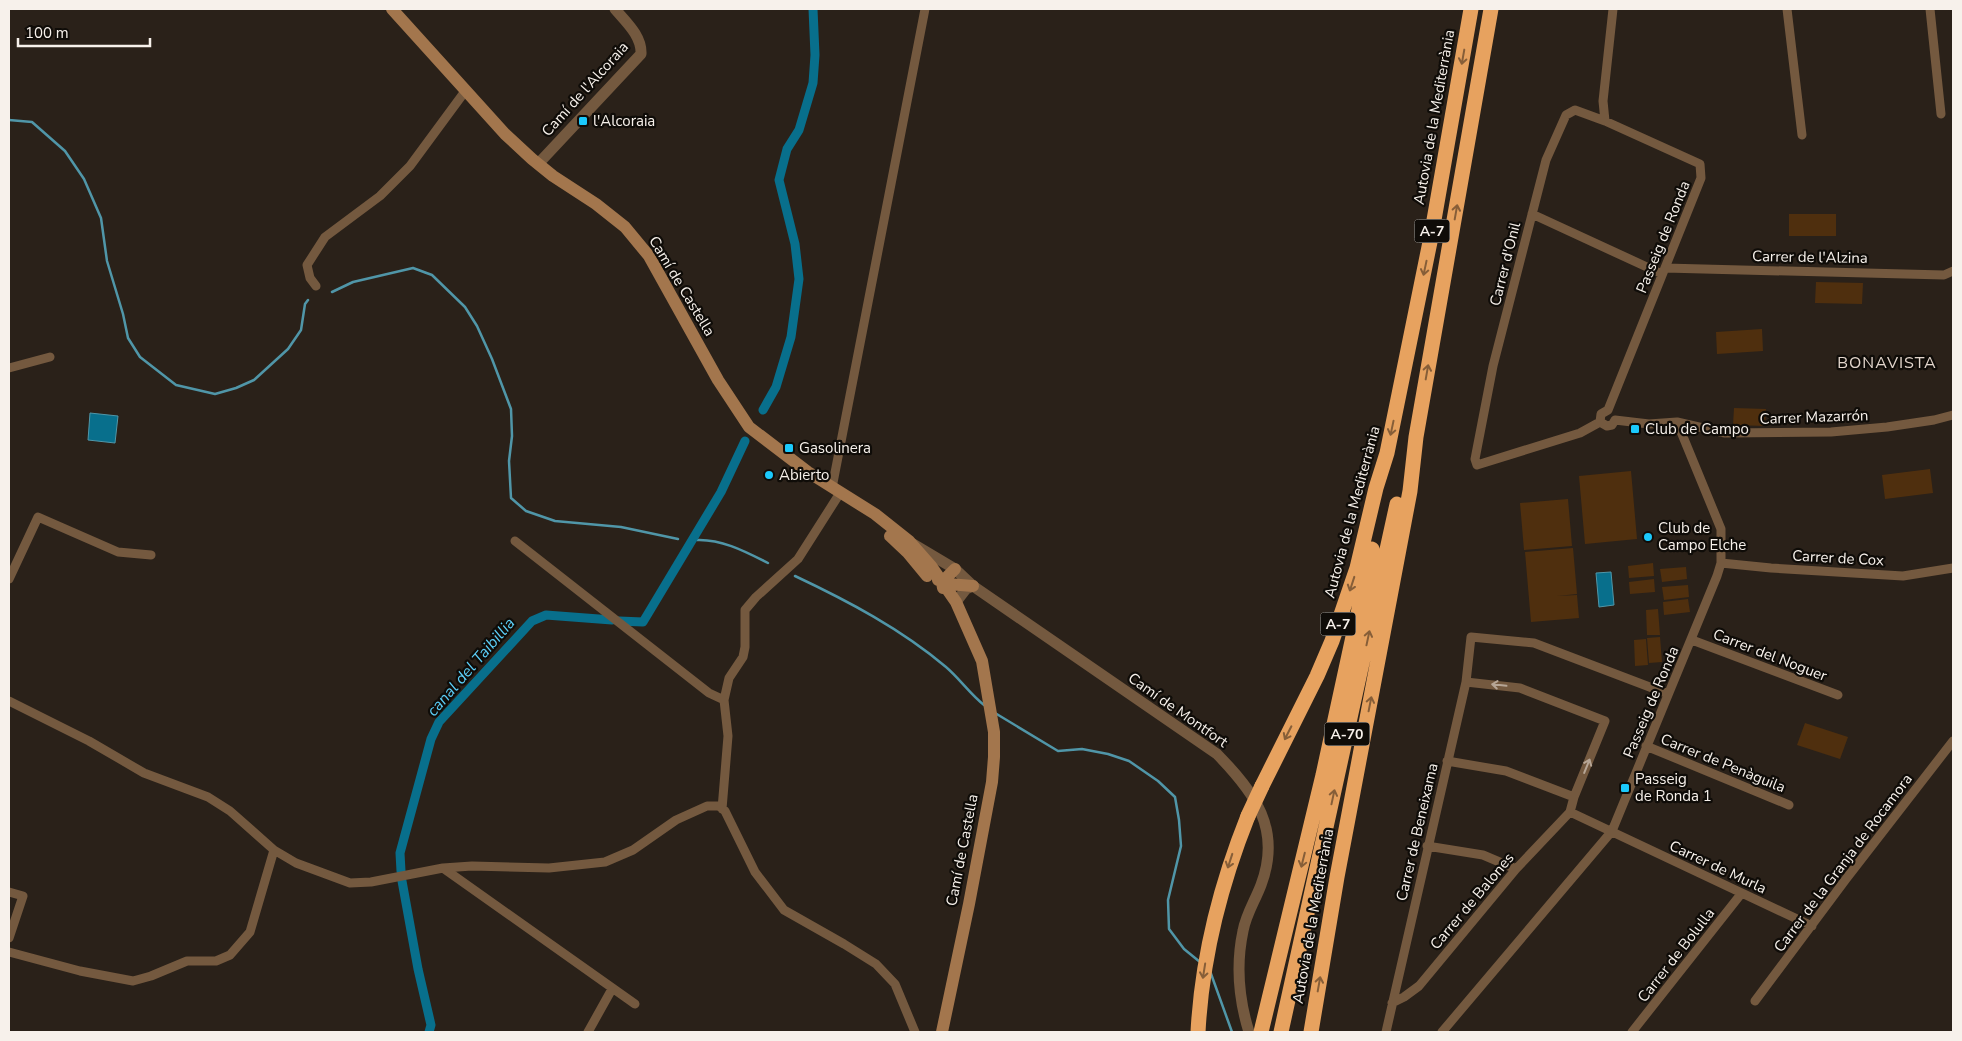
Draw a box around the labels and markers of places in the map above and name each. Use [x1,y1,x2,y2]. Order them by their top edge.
place label: l'Alcoraia [593,112,655,130]
marker: l'Alcoraia [577,115,589,127]
place label: Club de Campo [1645,419,1749,439]
marker: Club de Campo [1629,423,1641,435]
place label: Gasolinera [799,438,871,458]
marker: Gasolinera [783,442,795,454]
place label: Abierto [779,465,829,485]
marker: Abierto [763,469,775,481]
place label: Club de Campo Elche [1658,518,1746,555]
marker: Club de Campo Elche [1642,531,1654,543]
place label: Passeig de Ronda 1 [1635,769,1712,806]
marker: Passeig de Ronda 1 [1619,782,1631,794]

